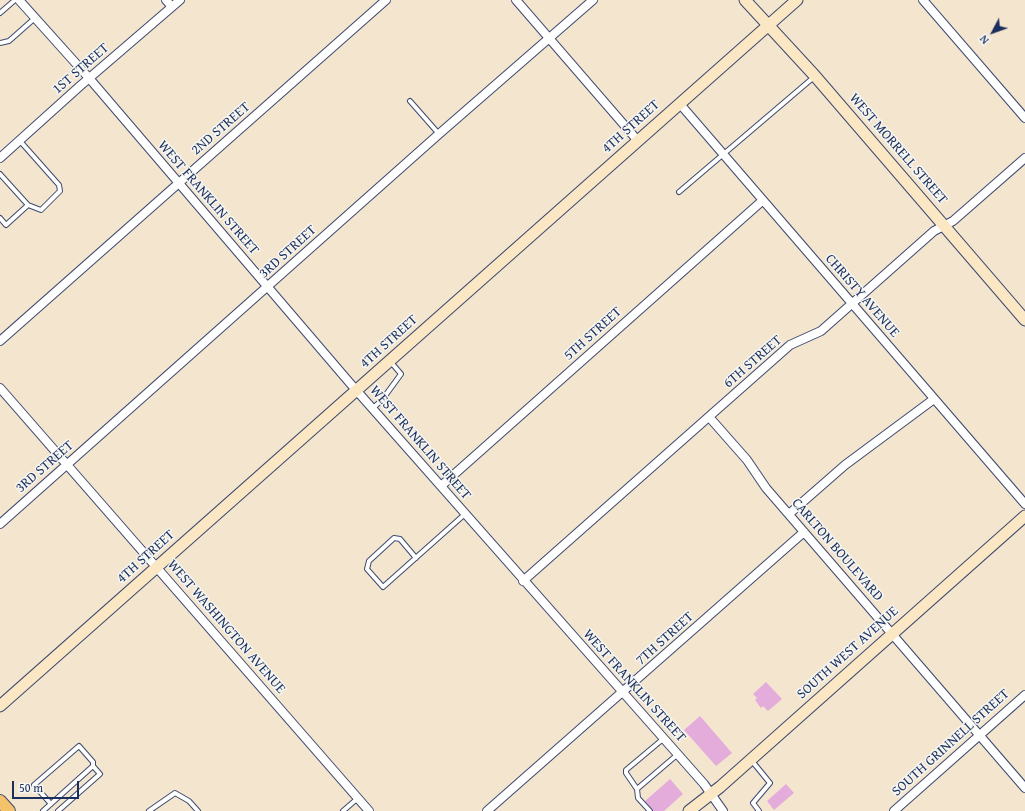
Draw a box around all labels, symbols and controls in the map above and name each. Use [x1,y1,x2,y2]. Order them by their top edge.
north arrow [973,12,1013,52]
text: N [975,32,992,48]
street label: 1ST STREET [49,40,113,98]
street label: WEST MORRELL STREET [845,90,951,208]
street label: 4TH STREET [599,97,663,157]
street label: 2ND STREET [188,99,254,159]
street label: WEST FRANKLIN STREET [154,138,262,258]
street label: 3RD STREET [256,222,320,282]
street label: CHRISTY AVENUE [821,251,903,341]
street label: 5TH STREET [561,304,625,364]
street label: 4TH STREET [357,312,421,372]
street label: 6TH STREET [720,332,786,392]
street label: WEST FRANKLIN STREET [366,383,474,503]
street label: 3RD STREET [13,437,77,497]
street label: CARLTON BOULEVARD [788,495,886,605]
street label: 4TH STREET [114,527,178,587]
street label: WEST WASHINGTON AVENUE [163,557,289,697]
street label: SOUTH WEST AVENUE [794,603,902,703]
street label: 7TH STREET [633,609,697,669]
street label: WEST FRANKLIN STREET [579,626,689,746]
street label: SOUTH GRINNELL STREET [889,686,1013,800]
scale bar [14,773,81,799]
text: 50 m [19,779,43,796]

